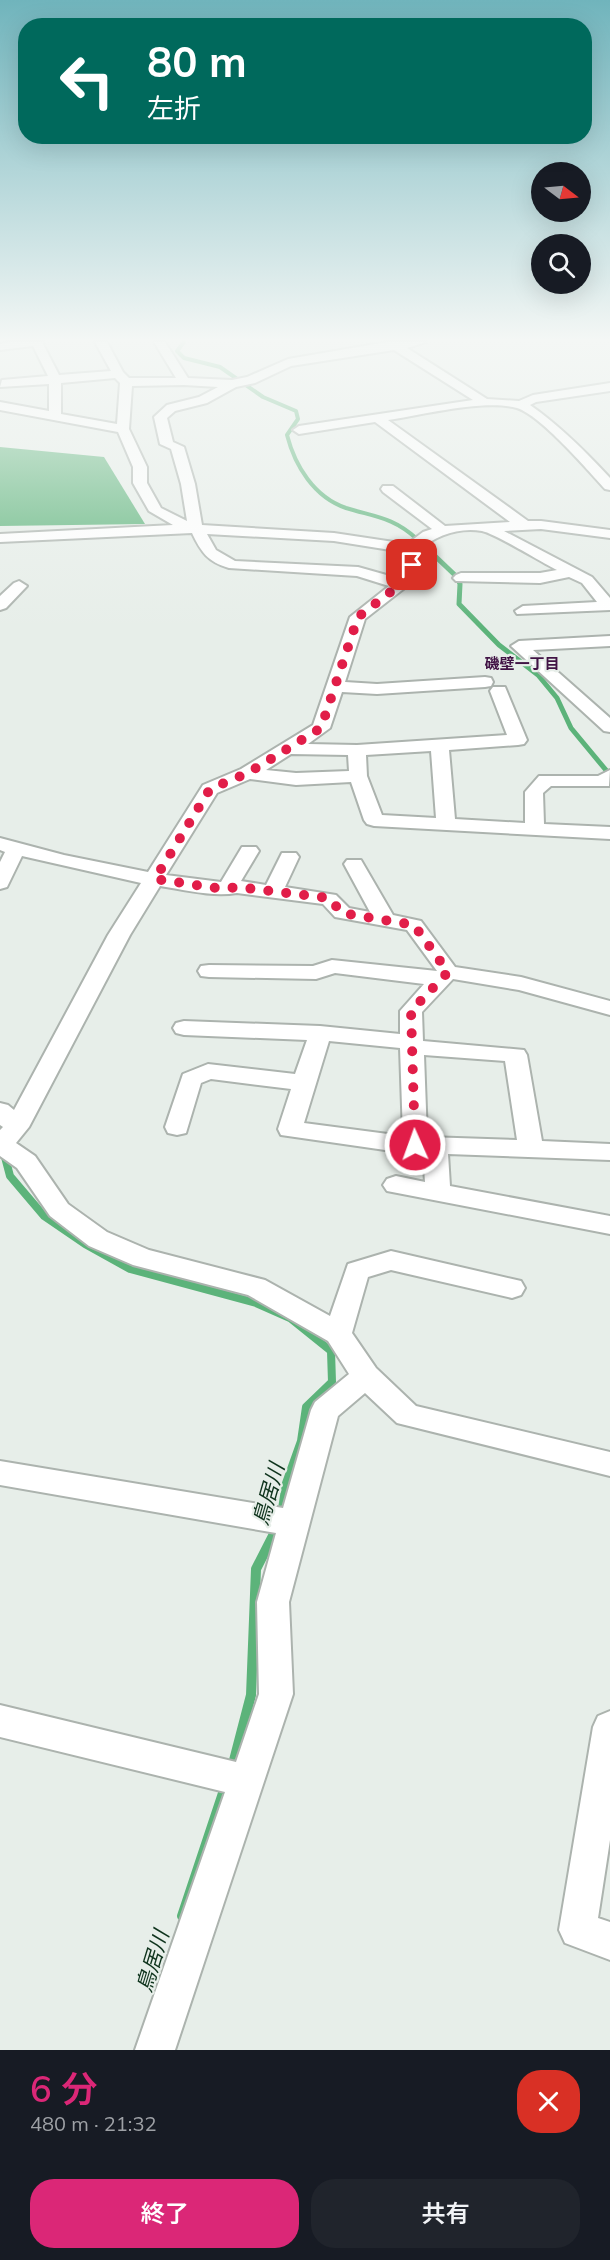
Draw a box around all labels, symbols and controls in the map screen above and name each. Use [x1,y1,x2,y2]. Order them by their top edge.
text: 80 m [147,35,247,88]
icon: left [48,42,126,120]
text: 左折 [147,91,201,125]
north arrow [531,162,591,222]
map controls [531,162,591,294]
button: search [531,234,591,294]
pin [386,539,437,590]
icon: arrive [395,548,428,581]
district label: 磯壁一丁目 [484,654,560,673]
position arrow [383,1113,447,1177]
water label: 鳥居川 [247,1458,290,1528]
water label: 鳥居川 [130,1925,174,1995]
text: 6 分 [30,2066,97,2111]
button: close [517,2070,580,2133]
text: 480 m · 21:32 [30,2111,156,2136]
button: 終了 [30,2179,299,2248]
button: 共有 [311,2179,580,2248]

